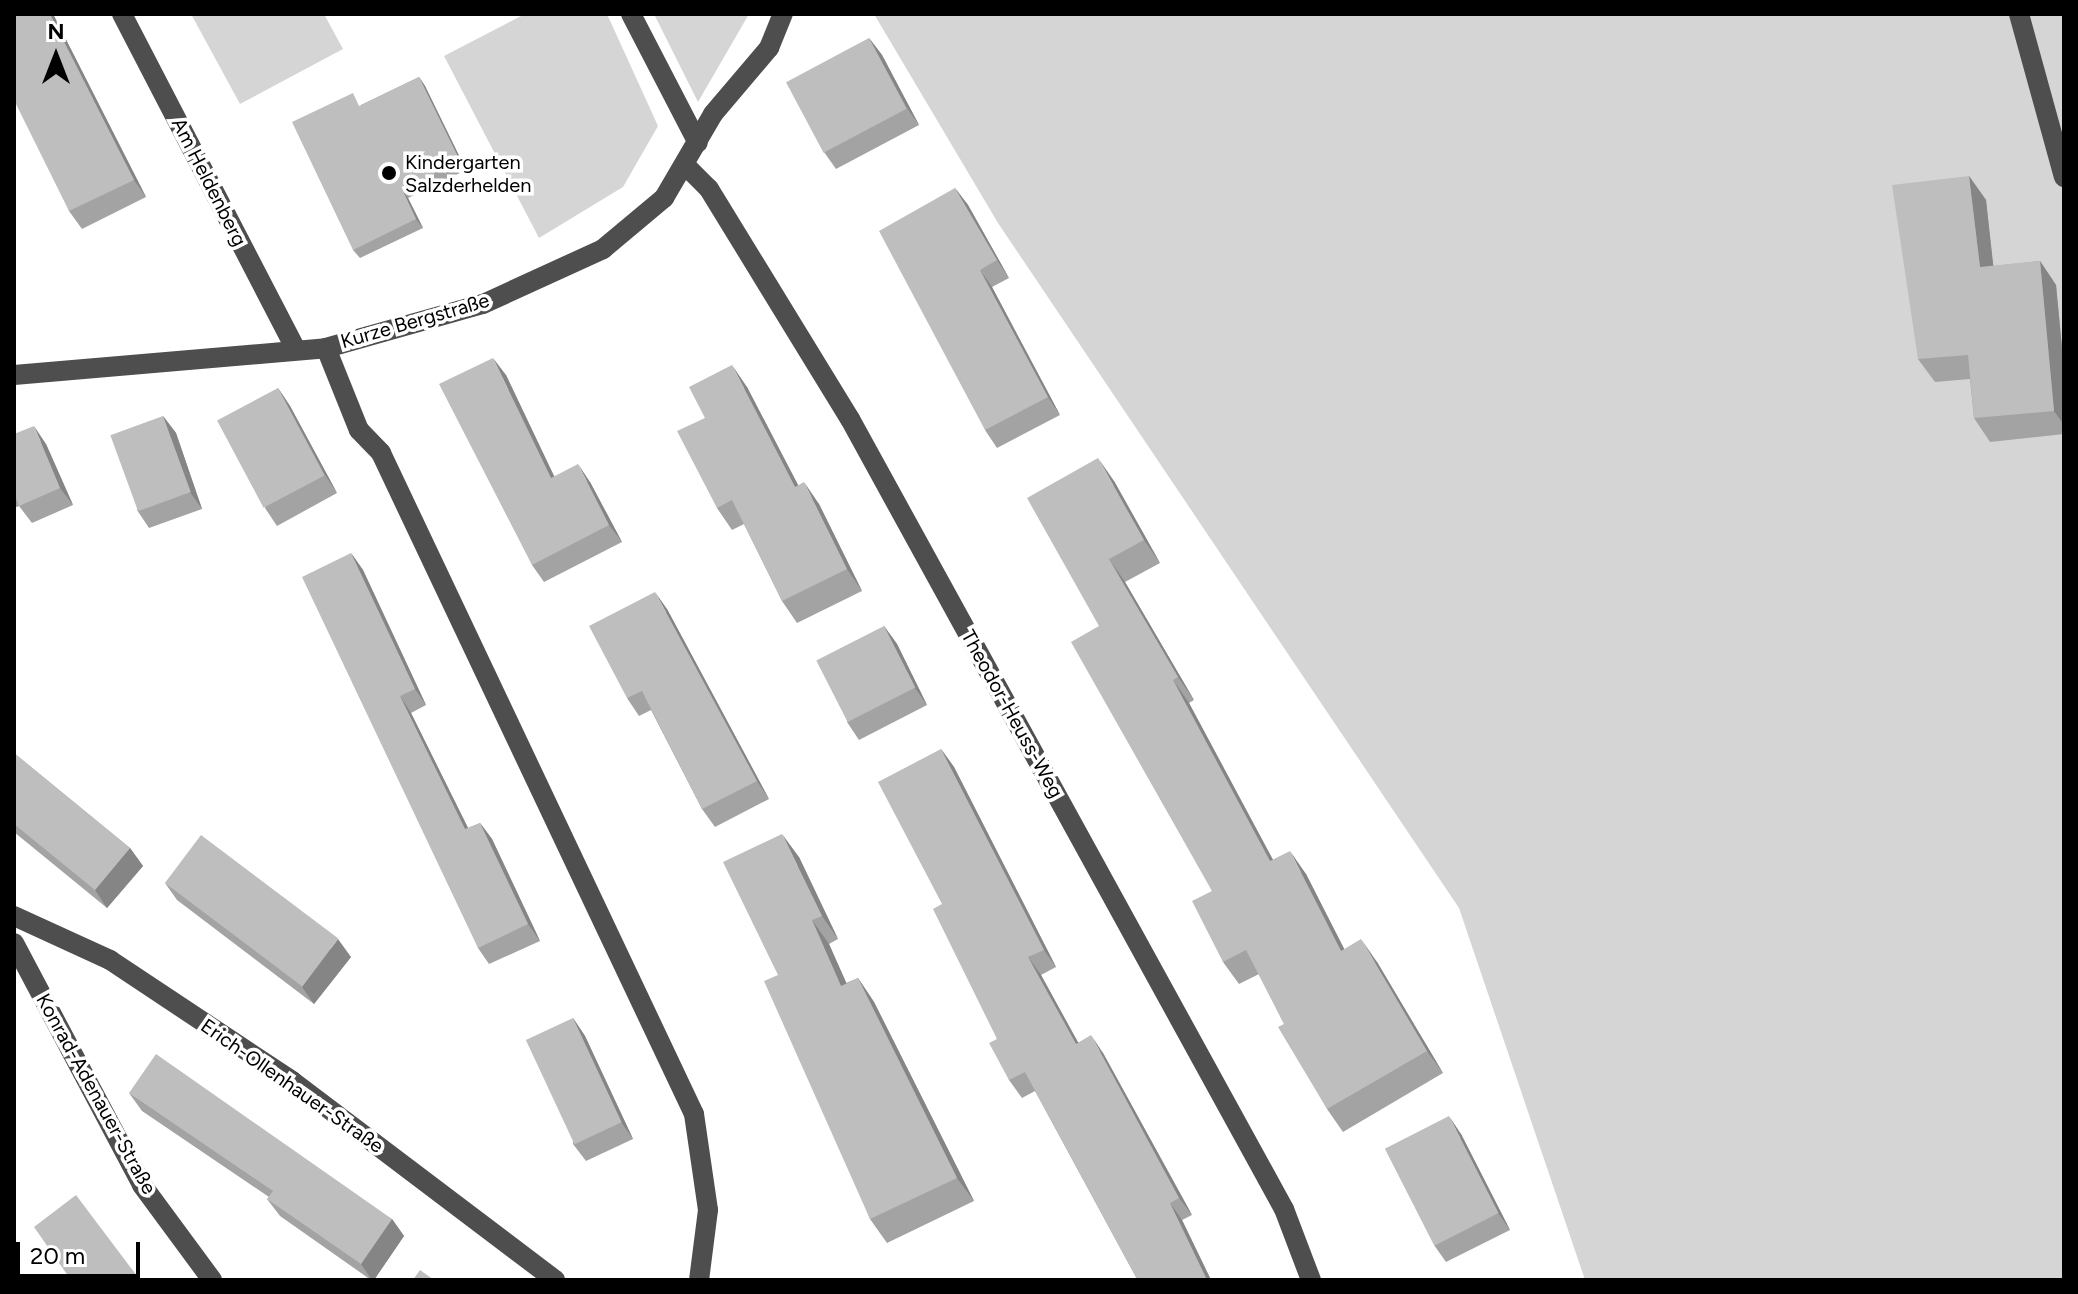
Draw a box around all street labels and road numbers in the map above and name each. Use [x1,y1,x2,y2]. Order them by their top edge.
street label: Am Heldenberg [166,114,252,250]
street label: Kurze Bergstraße [338,288,492,354]
street label: Theodor-Heuss-Weg [956,626,1068,802]
street label: Konrad-Adenauer-Straße [31,990,161,1198]
street label: Erich-Ollenhauer-Straße [196,1014,388,1158]

